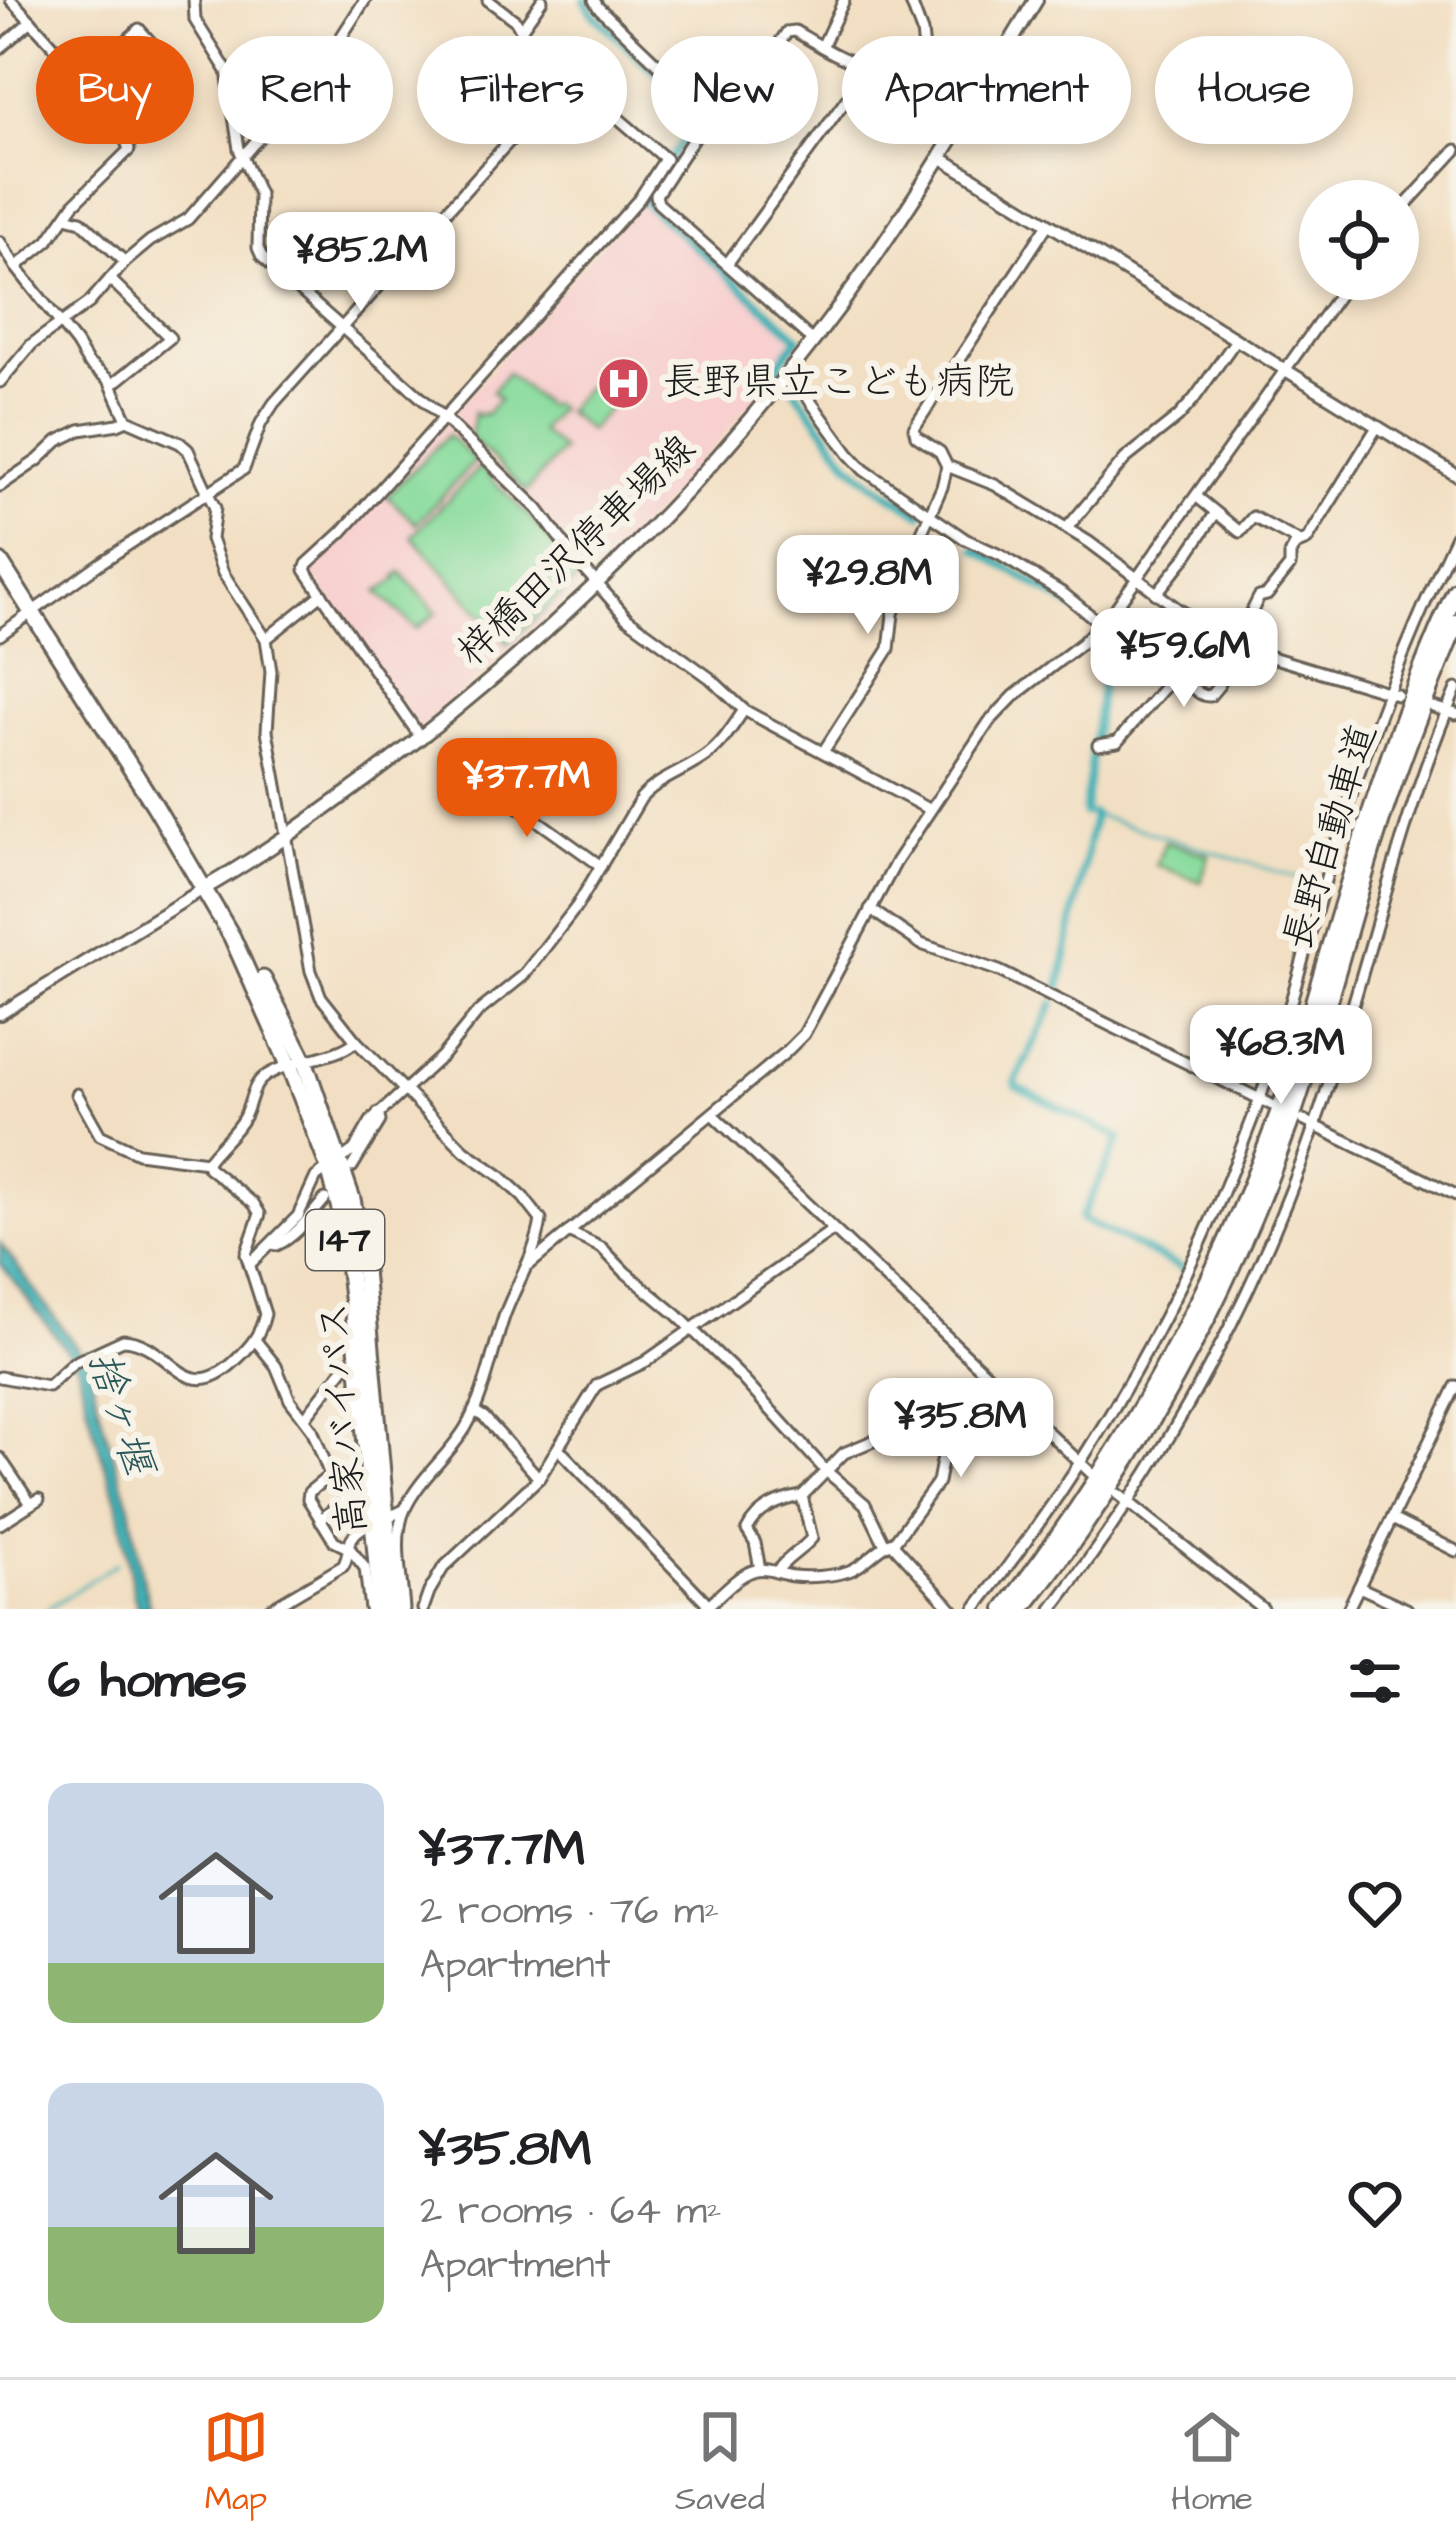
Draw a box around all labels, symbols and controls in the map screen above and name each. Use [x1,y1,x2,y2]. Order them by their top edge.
chip: Buy [36,36,194,144]
chip: Rent [218,36,393,144]
chip: Filters [417,36,627,144]
chip: New [651,36,818,144]
chip: Apartment [842,36,1131,144]
chip: House [1155,36,1353,144]
map controls [1299,180,1419,300]
button: locate [1299,180,1419,300]
pin: ¥85.2M [263,212,459,314]
text: ¥85.2M [294,224,428,278]
hospital icon: 長野県立こども病院 [596,355,652,411]
place label: 長野県立こども病院 [663,356,1014,410]
street label: 梓橋田沢停車場線 [446,423,708,679]
pin: ¥29.8M [770,535,966,637]
text: ¥29.8M [804,547,932,601]
pin: ¥59.6M [1086,608,1282,710]
text: ¥59.6M [1118,620,1250,674]
street label: 長野自動車道 [1271,717,1391,957]
pin: ¥37.7M [429,738,625,840]
text: ¥37.7M [464,750,590,804]
pin: ¥68.3M [1183,1005,1379,1107]
text: ¥68.3M [1217,1017,1345,1071]
road number: 147 [306,1210,384,1270]
street label: 高家バイパス [307,1299,381,1537]
water label: 捨ヶ堰 [73,1344,168,1486]
pin: ¥35.8M [863,1378,1059,1480]
text: ¥35.8M [895,1390,1027,1444]
text: 6 homes [48,1646,247,1717]
icon: filters [1342,1648,1408,1714]
text: ¥37.7M [420,1814,585,1885]
icon: home [144,1831,288,1975]
icon: heart [1342,1870,1408,1936]
text: 2 rooms · 76 m² [420,1885,719,1939]
text: Apartment [420,1939,611,1993]
text: ¥35.8M [420,2114,592,2185]
icon: home [144,2131,288,2275]
icon: heart [1342,2170,1408,2236]
text: 2 rooms · 64 m² [420,2185,722,2239]
text: Apartment [420,2239,611,2293]
tab: Map [203,2404,269,2522]
tab: Saved [675,2404,765,2522]
tab: Home [1171,2404,1253,2522]

